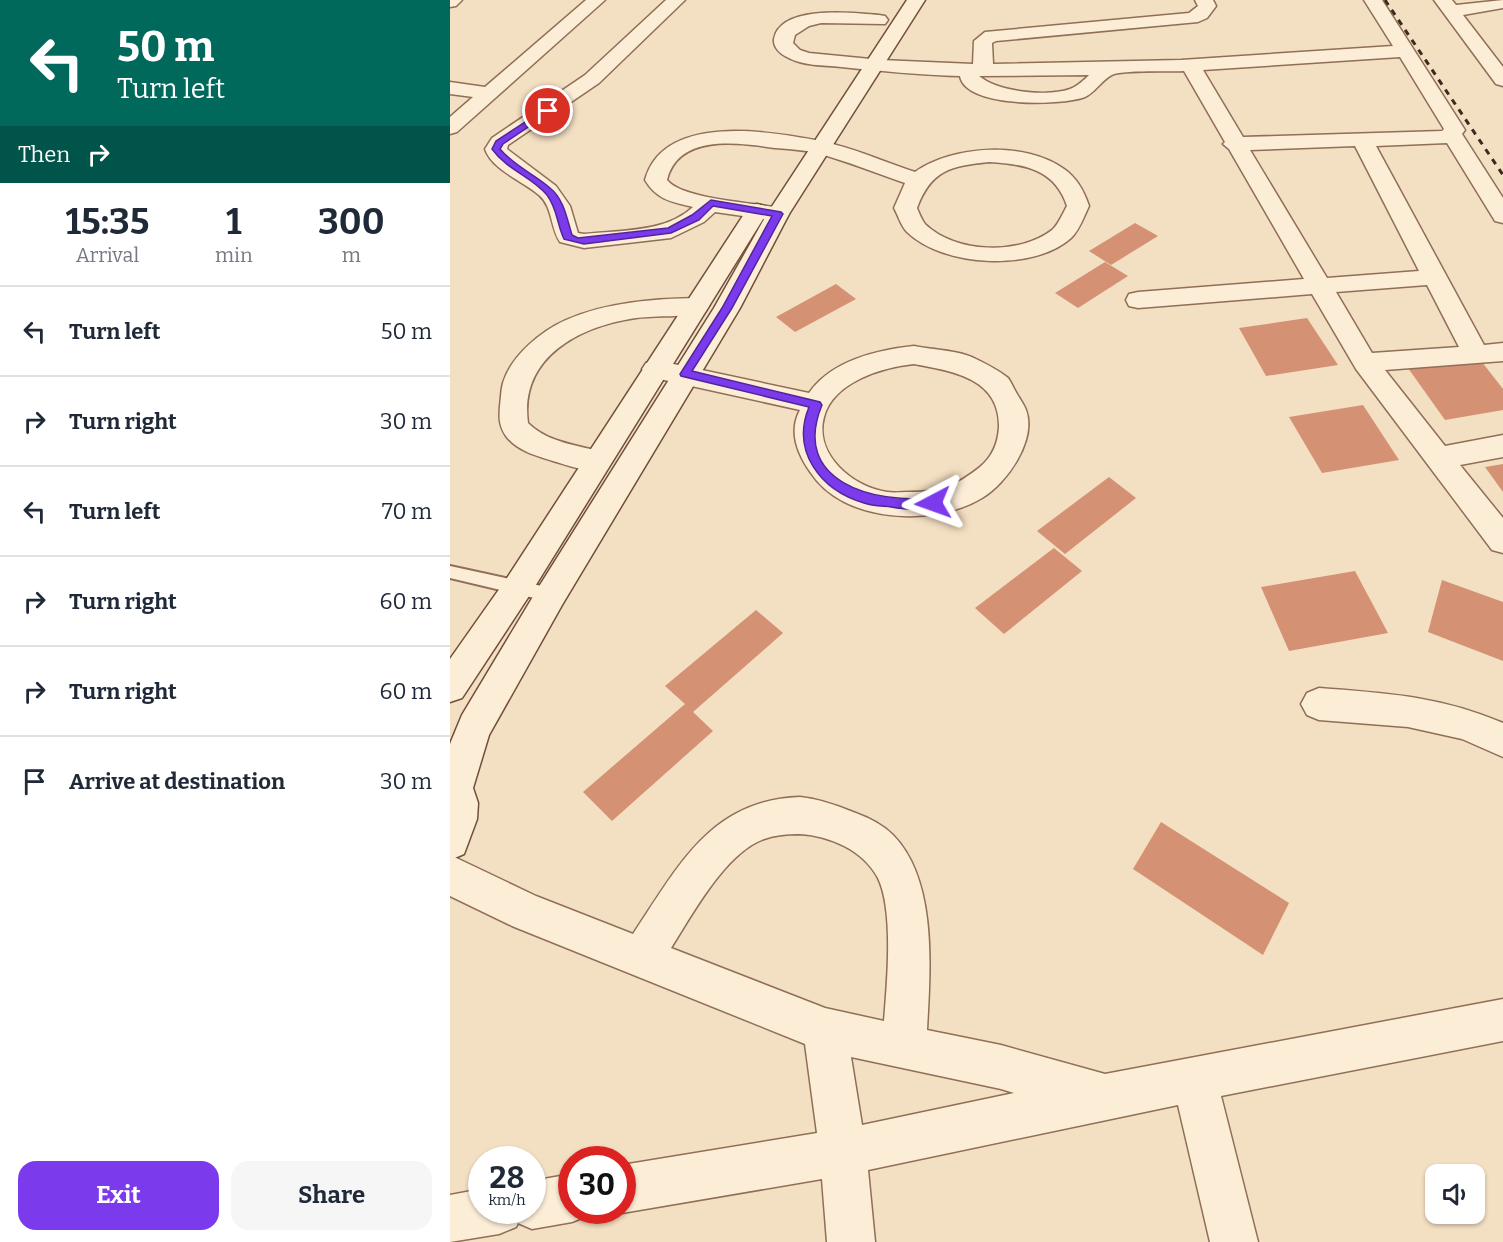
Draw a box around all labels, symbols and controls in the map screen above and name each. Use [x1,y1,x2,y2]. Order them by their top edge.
text: 50 m [117,22,214,72]
icon: left [18,24,96,102]
text: Turn left [117,73,225,105]
pin [522,85,573,136]
icon: arrive [531,94,564,127]
icon: right [82,138,115,171]
text: Then [18,141,70,168]
text: 15:35 [65,200,150,244]
text: 1 [226,200,242,244]
text: 300 [318,200,385,244]
text: Arrival [76,243,139,267]
text: min [215,243,253,267]
text: m [342,243,361,267]
icon: left [18,315,51,348]
text: Turn left [69,318,161,345]
text: 50 m [381,318,432,345]
icon: right [18,405,51,438]
text: Turn right [69,408,177,435]
text: 30 m [380,408,432,435]
position arrow [901,471,965,535]
icon: left [18,495,51,528]
text: Turn left [69,498,161,525]
text: 70 m [382,498,432,525]
icon: right [18,585,51,618]
text: Turn right [69,588,177,615]
text: 60 m [380,588,432,615]
icon: right [18,675,51,708]
text: Turn right [69,678,177,705]
text: 60 m [380,678,432,705]
icon: arrive [18,765,51,798]
text: Arrive at destination [69,768,285,795]
text: 30 m [380,768,432,795]
speed limit sign: 30 [558,1146,636,1224]
text: 28 [490,1160,524,1196]
button: Exit [18,1161,219,1230]
button: Share [231,1161,432,1230]
map controls [1425,1164,1485,1224]
button: sound [1425,1164,1485,1224]
text: km/h [488,1191,526,1209]

